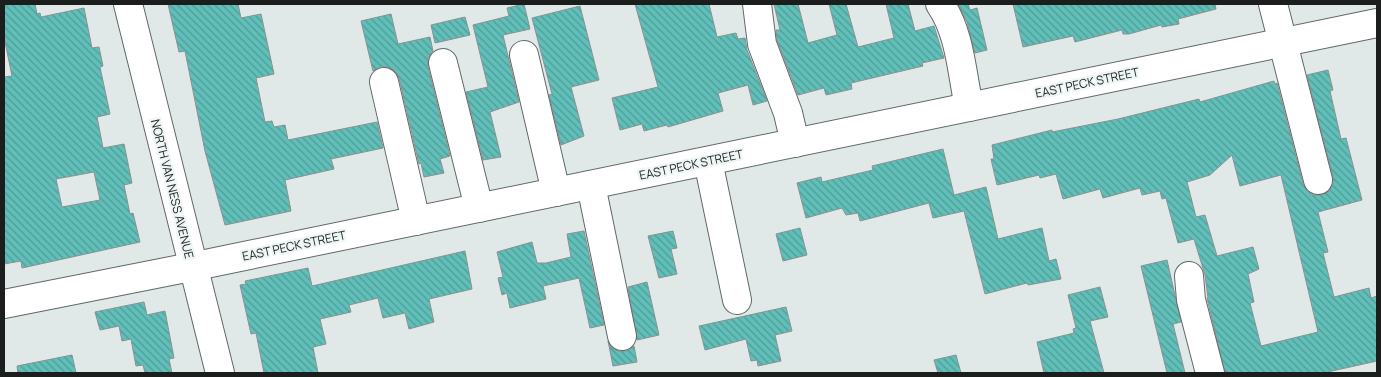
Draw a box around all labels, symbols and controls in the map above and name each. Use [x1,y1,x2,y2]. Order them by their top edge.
street label: EAST PECK STREET [1034,63,1141,102]
street label: NORTH VAN NESS AVENUE [147,117,198,261]
street label: EAST PECK STREET [638,145,745,184]
street label: EAST PECK STREET [241,226,348,265]

